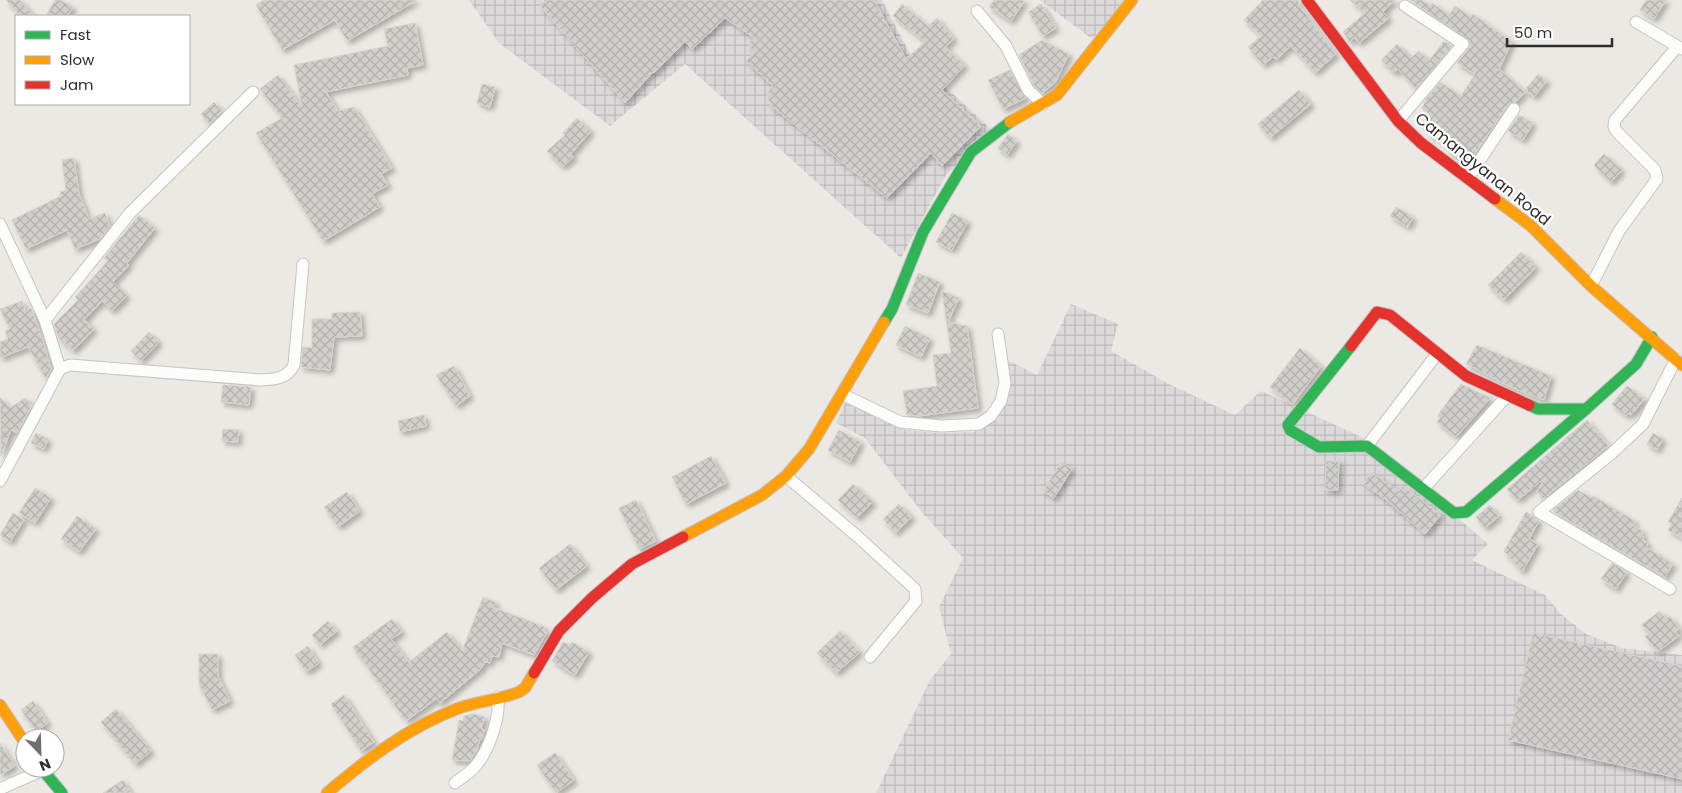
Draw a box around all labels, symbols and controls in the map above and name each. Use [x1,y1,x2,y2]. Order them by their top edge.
legend [15,15,190,105]
scale bar [1507,15,1612,47]
text: 50 m [1514,22,1552,43]
text: Fast [60,24,91,45]
text: Slow [60,49,95,70]
text: Jam [60,74,94,95]
street label: Camangyanan Road [1410,107,1556,231]
north arrow [15,728,65,778]
text: N [36,754,54,776]

